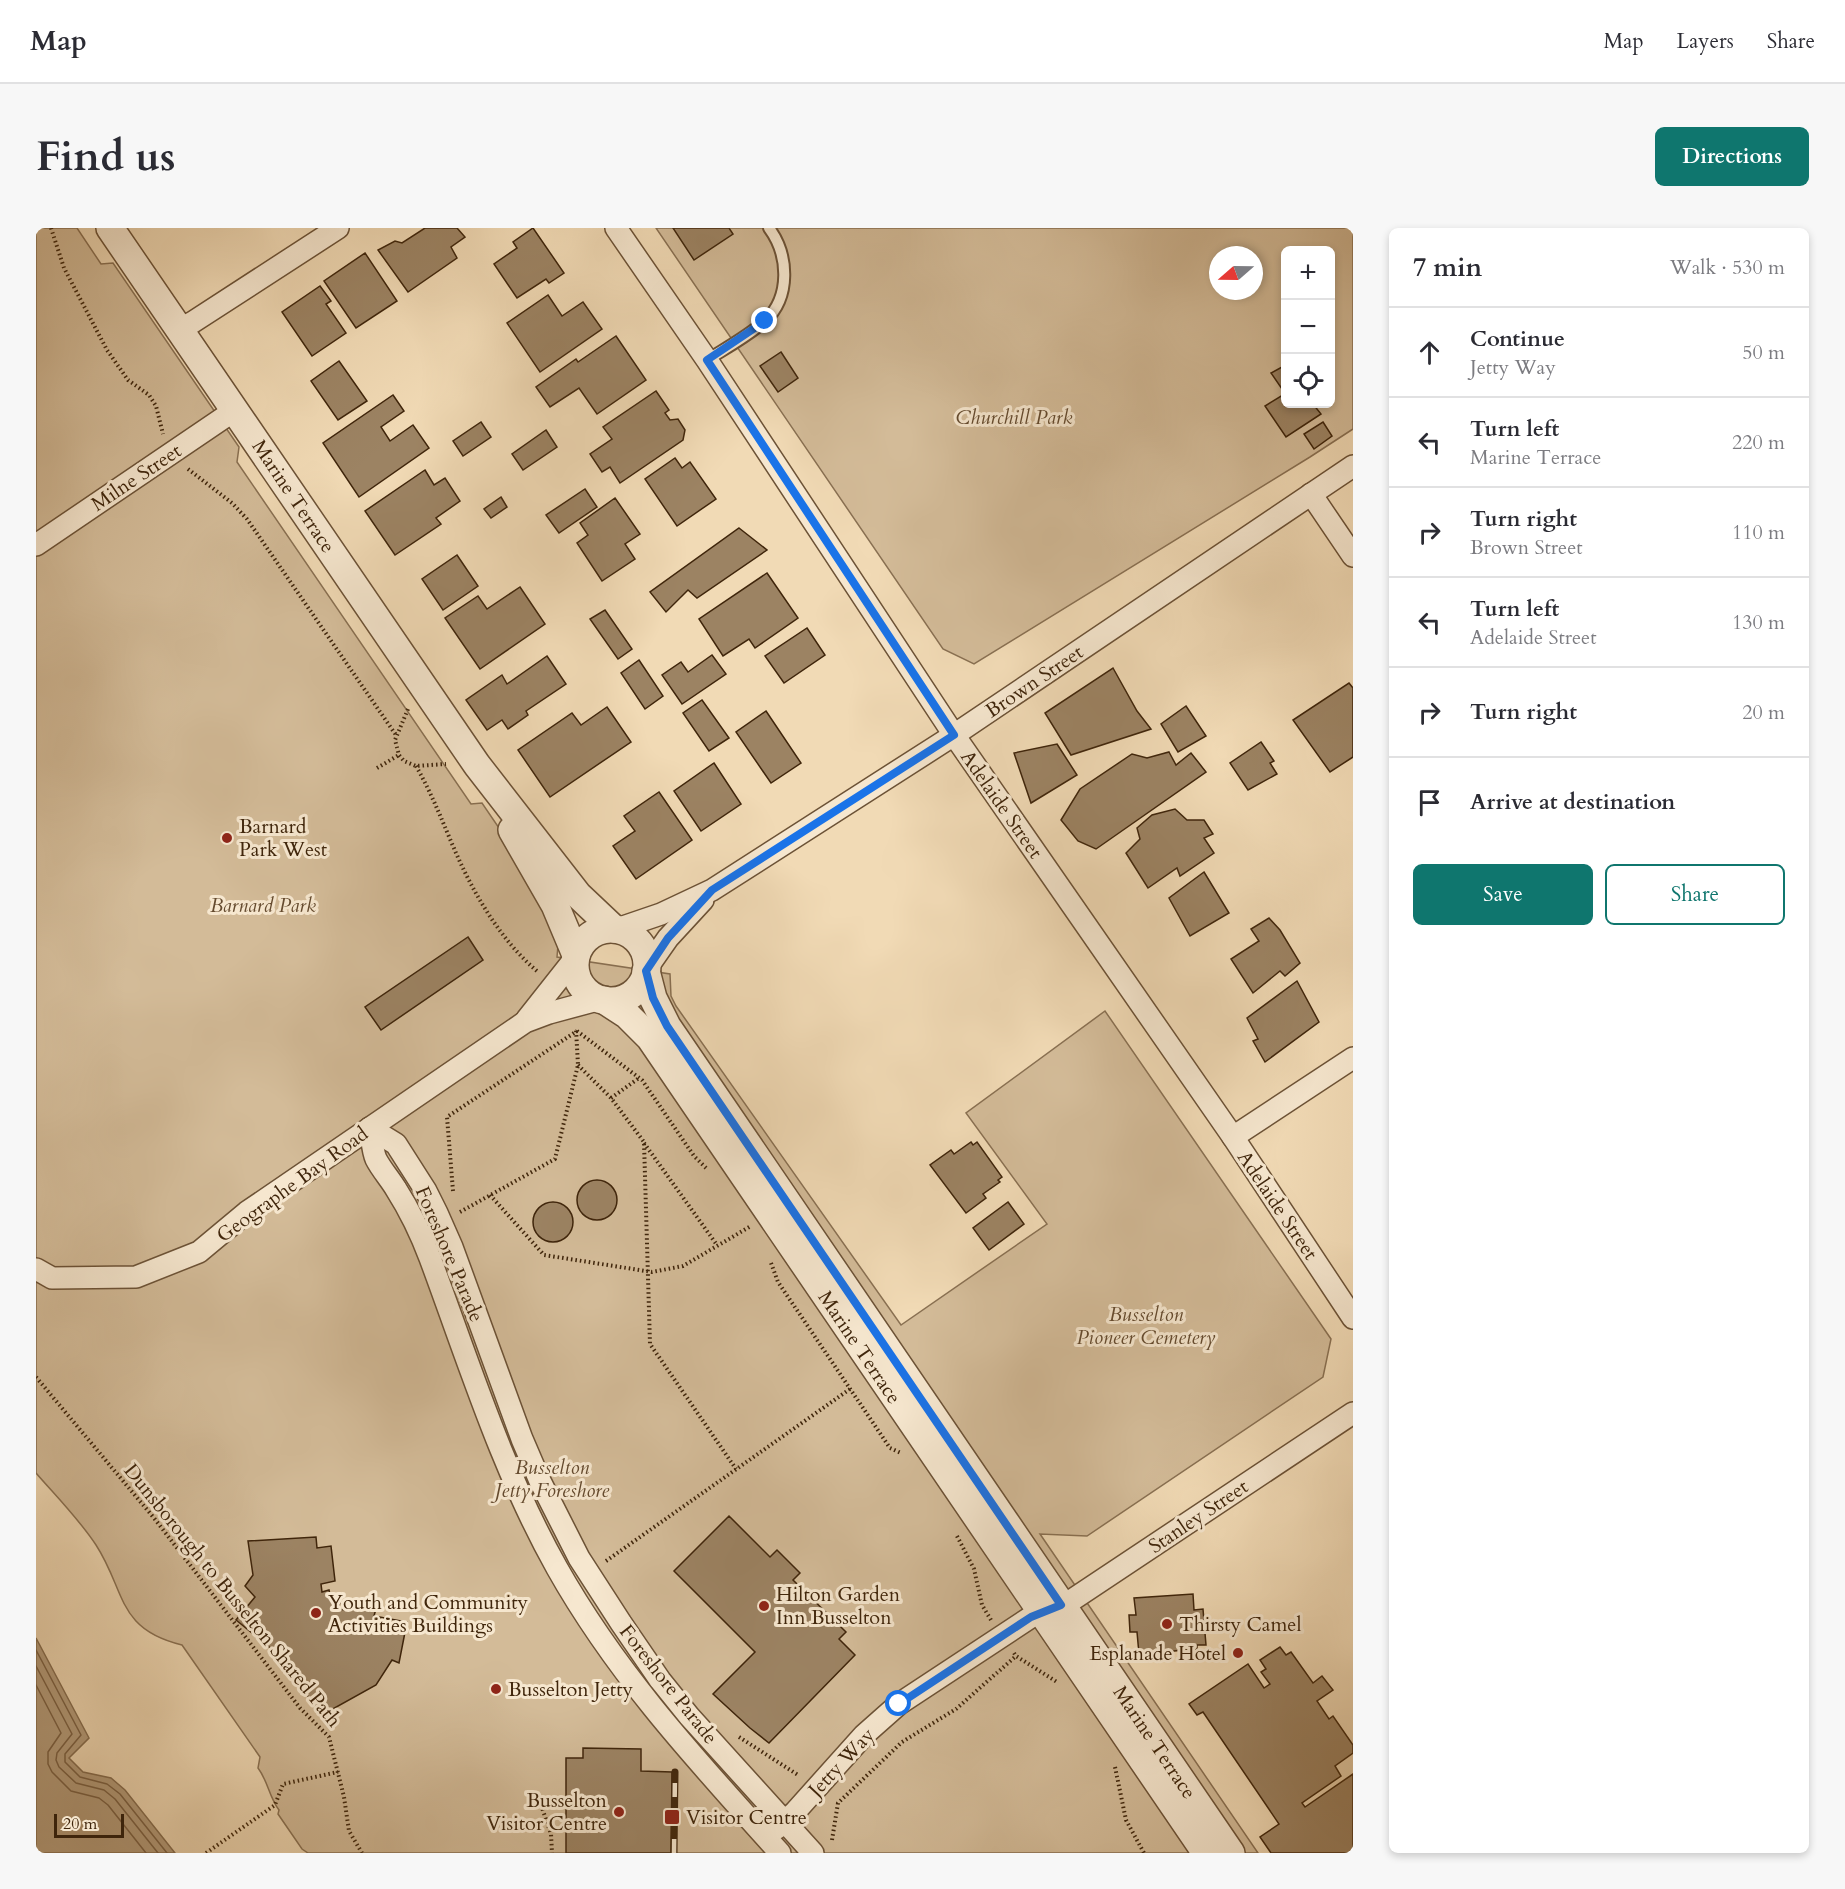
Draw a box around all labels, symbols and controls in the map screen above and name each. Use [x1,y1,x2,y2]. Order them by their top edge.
text: Map [30,22,87,60]
text: Map [1604,27,1644,56]
text: Layers [1677,27,1734,56]
text: Share [1767,27,1815,56]
button: Directions [1655,127,1809,186]
text: Find us [36,128,176,185]
north arrow [1209,246,1263,300]
map controls [1281,246,1335,408]
button: + [1281,246,1335,300]
text: 7 min [1413,250,1482,285]
text: Walk · 530 m [1670,254,1785,281]
button: − [1281,300,1335,354]
route end [751,307,777,333]
text: Continue [1470,324,1565,354]
icon: ahead [1413,336,1446,369]
text: 50 m [1742,339,1785,366]
button: locate [1281,354,1335,408]
text: Jetty Way [1470,354,1556,381]
park label: Churchill Park [956,404,1073,431]
text: Turn left [1470,414,1559,444]
icon: left [1413,426,1446,459]
text: 220 m [1732,429,1785,456]
street label: Marine Terrace [246,434,342,558]
street label: Milne Street [86,437,187,518]
text: Marine Terrace [1470,444,1601,471]
text: Turn right [1470,504,1577,534]
icon: right [1413,516,1446,549]
text: 110 m [1732,519,1785,546]
text: Brown Street [1470,534,1583,561]
text: Turn left [1470,594,1559,624]
icon: left [1413,606,1446,639]
text: 130 m [1732,609,1785,636]
text: Adelaide Street [1470,624,1597,651]
street label: Brown Street [980,638,1089,724]
icon: right [1413,696,1446,729]
text: Turn right [1470,697,1577,727]
text: 20 m [1742,699,1785,726]
street label: Adelaide Street [954,745,1049,864]
icon: arrive [1413,786,1446,819]
text: Arrive at destination [1470,787,1675,817]
place label: Barnard Park West [239,813,328,863]
marker: Barnard Park West [220,831,234,845]
button: Save [1413,864,1593,925]
button: Share [1605,864,1785,925]
park label: Barnard Park [210,892,316,919]
street label: Geographe Bay Road [211,1120,374,1249]
street label: Adelaide Street [1231,1145,1325,1266]
street label: Foreshore Parade [409,1182,490,1326]
street label: Marine Terrace [812,1285,908,1409]
park label: Busselton Pioneer Cemetery [1076,1301,1216,1351]
park label: Busselton Jetty Foreshore [490,1454,609,1504]
street label: Dunsborough to Busselton Shared Path [118,1458,348,1733]
street label: Stanley Street [1143,1473,1254,1560]
place label: Hilton Garden Inn Busselton [776,1581,901,1631]
place label: Youth and Community Activities Buildings [328,1589,529,1639]
marker: Hilton Garden Inn Busselton [757,1599,771,1613]
marker: Youth and Community Activities Buildings [309,1606,323,1620]
place label: Thirsty Camel [1179,1611,1302,1638]
marker: Thirsty Camel [1160,1617,1174,1631]
street label: Foreshore Parade [613,1619,724,1750]
place label: Esplanade Hotel [1089,1640,1226,1667]
marker: Esplanade Hotel [1231,1646,1245,1660]
place label: Busselton Jetty [508,1676,633,1703]
street label: Marine Terrace [1107,1680,1203,1804]
marker: Busselton Jetty [489,1682,503,1696]
route start [885,1690,911,1716]
street label: Jetty Way [800,1721,881,1805]
place label: Busselton Visitor Centre [486,1787,608,1837]
place label: Visitor Centre [686,1804,807,1831]
marker: Busselton Visitor Centre [612,1805,626,1819]
marker: Visitor Centre [663,1808,681,1826]
scale bar [54,1811,124,1838]
text: 20 m [63,1813,97,1835]

